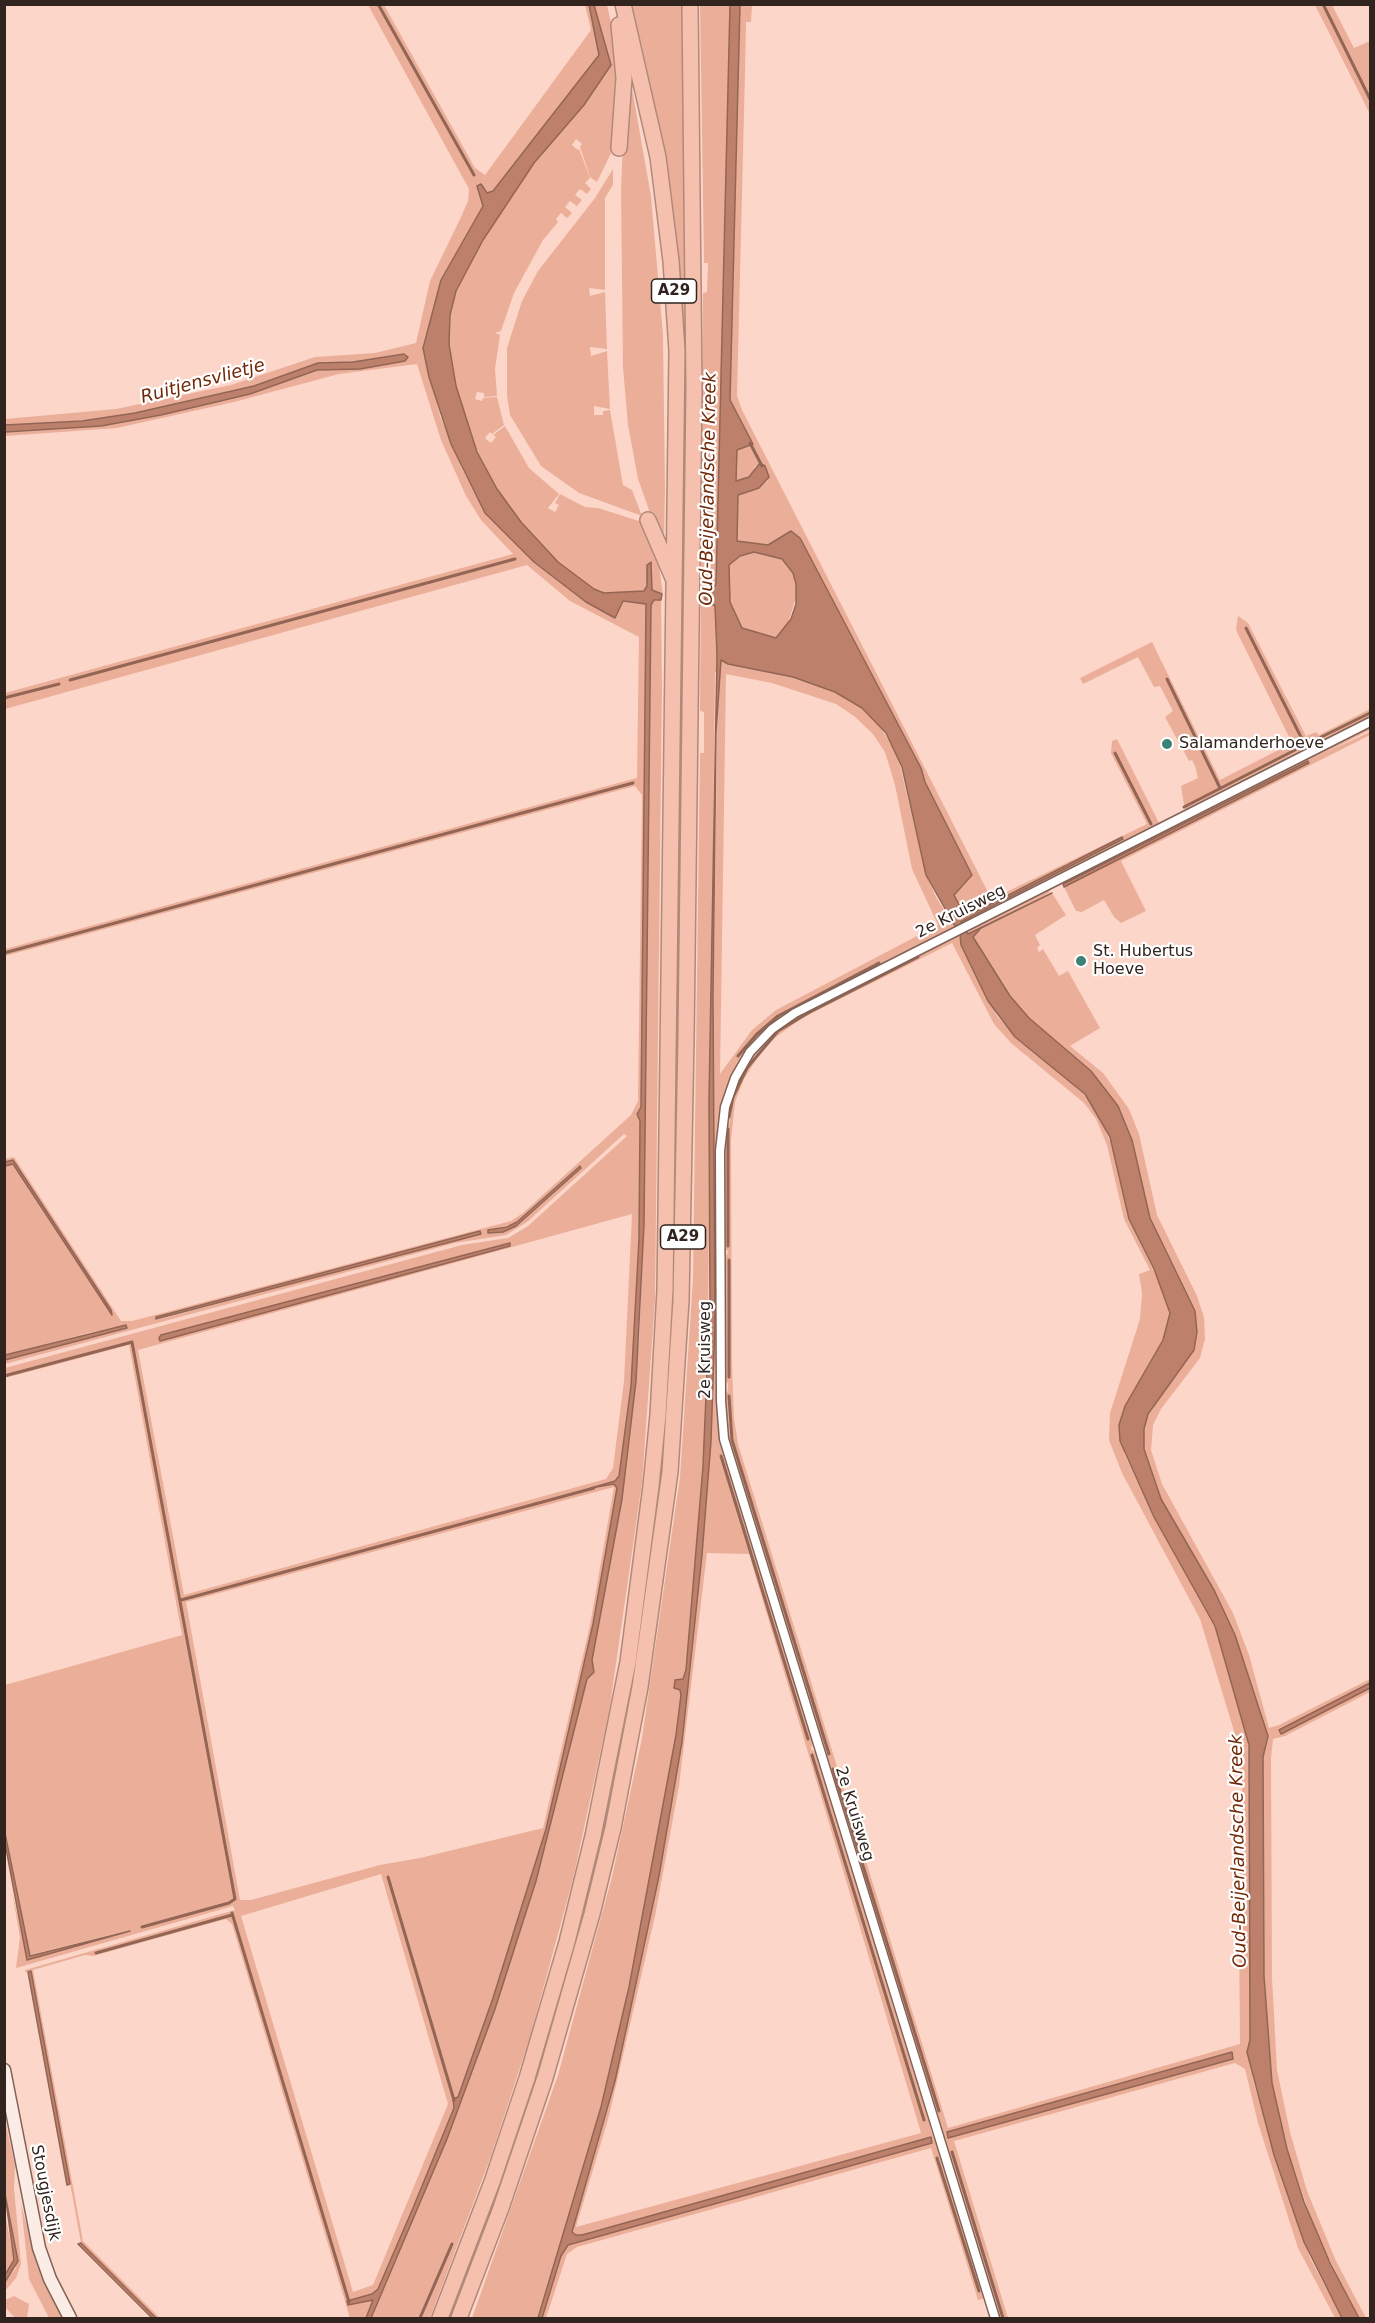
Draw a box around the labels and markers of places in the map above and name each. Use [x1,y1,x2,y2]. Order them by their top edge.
place label: Salamanderhoeve [1179,734,1324,754]
marker: Salamanderhoeve [1160,737,1174,751]
place label: St. Hubertus Hoeve [1093,942,1193,980]
marker: St. Hubertus Hoeve [1074,954,1088,968]

